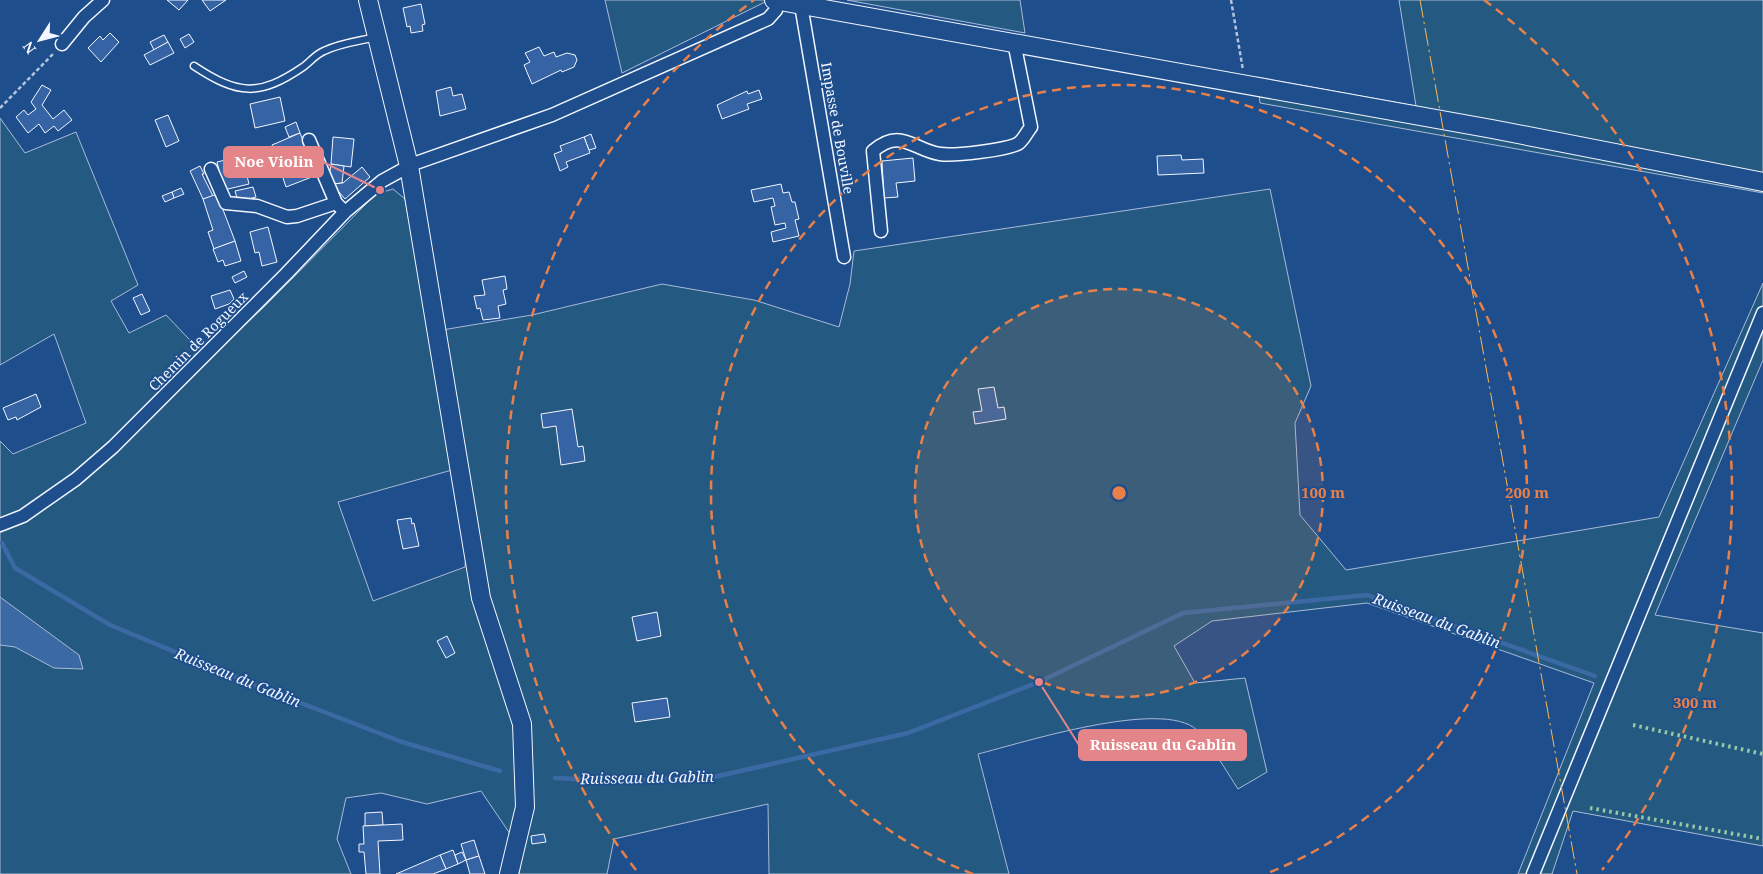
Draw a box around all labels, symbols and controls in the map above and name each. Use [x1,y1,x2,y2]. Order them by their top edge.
north arrow [15,15,65,65]
text: N [18,38,40,58]
street label: Impasse de Bouville [817,61,859,195]
callout: Noe Violin [224,147,323,177]
text: Noe Violin [234,151,314,171]
street label: Chemin de Rogueux [144,287,252,395]
text: 100 m [1301,482,1345,502]
text: 200 m [1505,482,1549,502]
centre of rings [1110,484,1128,502]
water label: Ruisseau du Gablin [1370,587,1503,652]
water label: Ruisseau du Gablin [171,642,304,711]
text: 300 m [1673,692,1717,712]
callout: Ruisseau du Gablin [1079,730,1246,760]
text: Ruisseau du Gablin [1090,734,1236,754]
water label: Ruisseau du Gablin [579,766,714,788]

